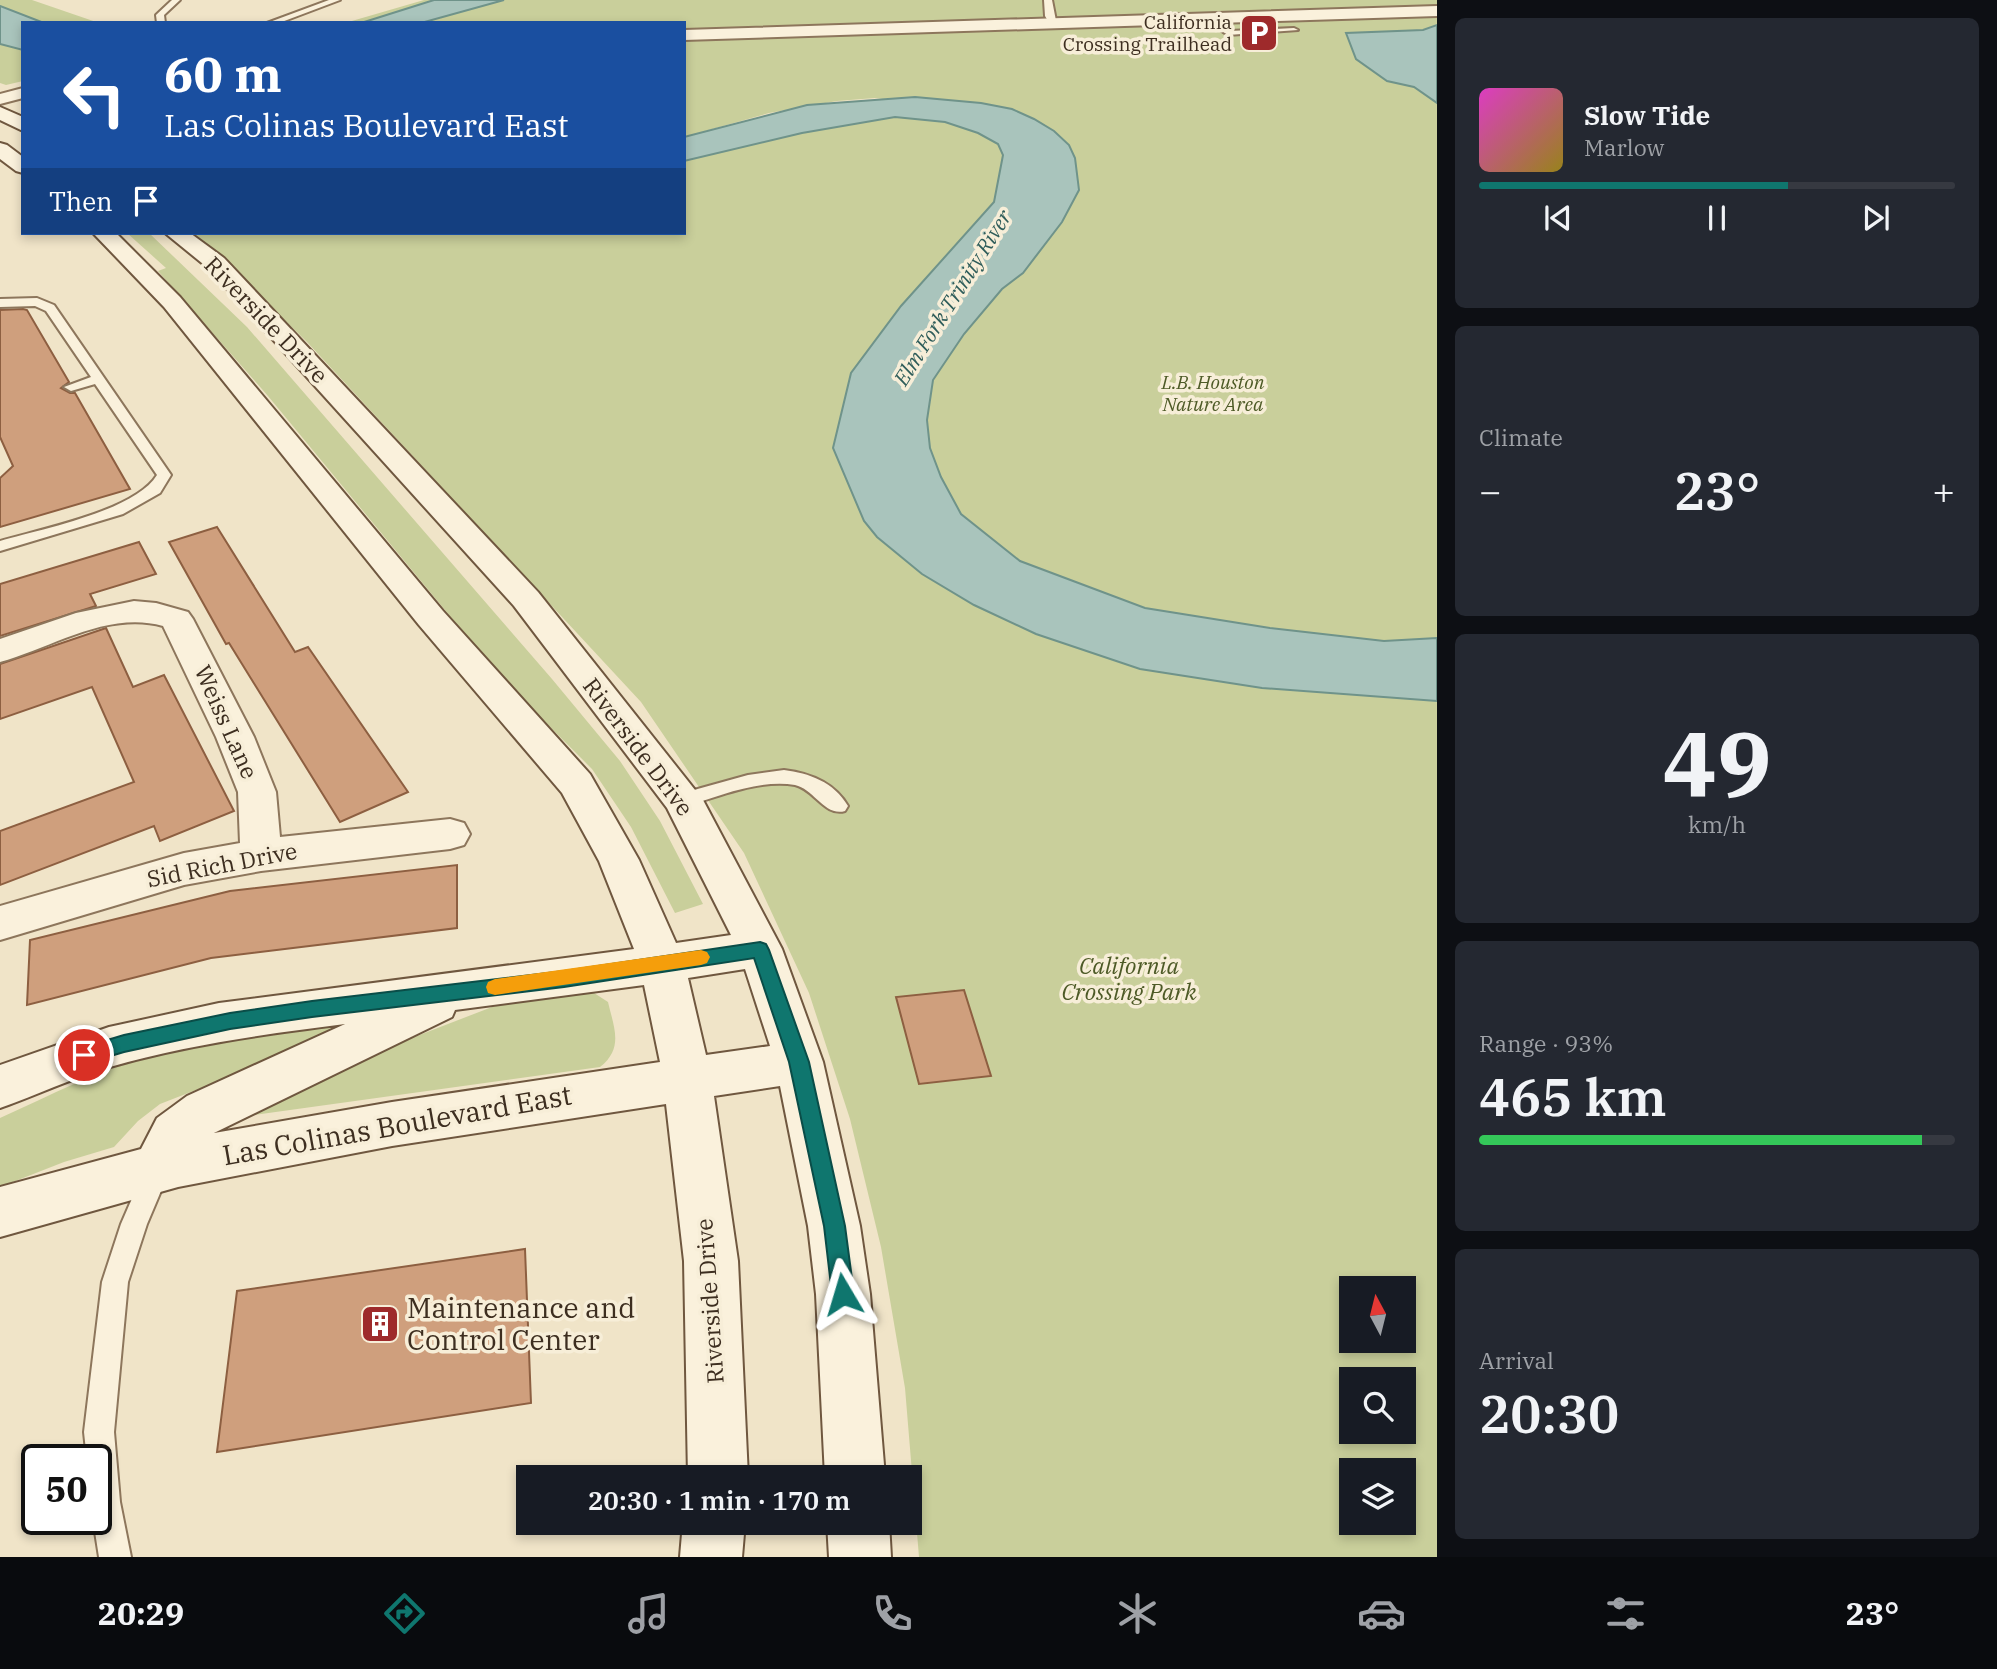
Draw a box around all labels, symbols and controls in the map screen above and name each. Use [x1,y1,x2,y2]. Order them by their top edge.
place label: California Crossing Trailhead [1063,10,1232,56]
parking icon: California Crossing Trailhead [1238,12,1280,54]
text: 60 m [164,42,282,105]
icon: left [49,49,140,140]
text: Slow Tide [1584,98,1710,132]
text: Las Colinas Boulevard East [164,104,569,146]
text: Marlow [1584,132,1664,162]
icon: arrive [127,182,165,220]
text: Then [49,184,113,218]
icon: previous [1539,199,1577,237]
icon: pause [1698,199,1736,237]
icon: next [1857,199,1895,237]
water label: Elm Fork Trinity River [886,204,1018,391]
street label: Riverside Drive [198,249,335,389]
park label: L.B. Houston Nature Area [1161,370,1265,416]
text: Climate [1479,422,1563,452]
text: 23° [1674,457,1760,524]
text: − [1479,466,1502,515]
text: + [1932,466,1955,515]
street label: Weiss Lane [188,660,265,783]
street label: Riverside Drive [577,671,701,821]
text: 49 [1662,704,1772,822]
text: km/h [1688,809,1746,839]
street label: Sid Rich Drive [144,835,299,893]
park label: California Crossing Park [1061,950,1197,1006]
pin [54,1025,114,1085]
text: Range · 93% [1479,1028,1613,1058]
icon: arrive [65,1036,103,1074]
text: 465 km [1479,1063,1667,1130]
street label: Las Colinas Boulevard East [219,1076,575,1173]
street label: Riverside Drive [688,1217,730,1385]
position arrow [806,1257,880,1331]
north arrow [1339,1276,1416,1353]
map controls [1339,1276,1416,1535]
place label: Maintenance and Control Center [407,1289,635,1358]
building icon: Maintenance and Control Center [359,1303,401,1345]
text: Arrival [1479,1345,1554,1375]
button: search [1339,1367,1416,1444]
text: 20:30 [1479,1380,1619,1447]
speed limit sign: 50 [21,1444,112,1535]
button: layers [1339,1458,1416,1535]
text: 20:30 · 1 min · 170 m [588,1483,850,1517]
icon: directions [380,1589,429,1638]
icon: music [624,1589,673,1638]
icon: phone [868,1589,917,1638]
icon: climate [1113,1589,1162,1638]
icon: car [1357,1589,1406,1638]
icon: filters [1601,1589,1650,1638]
text: 20:29 [98,1592,184,1634]
text: 23° [1846,1592,1899,1634]

